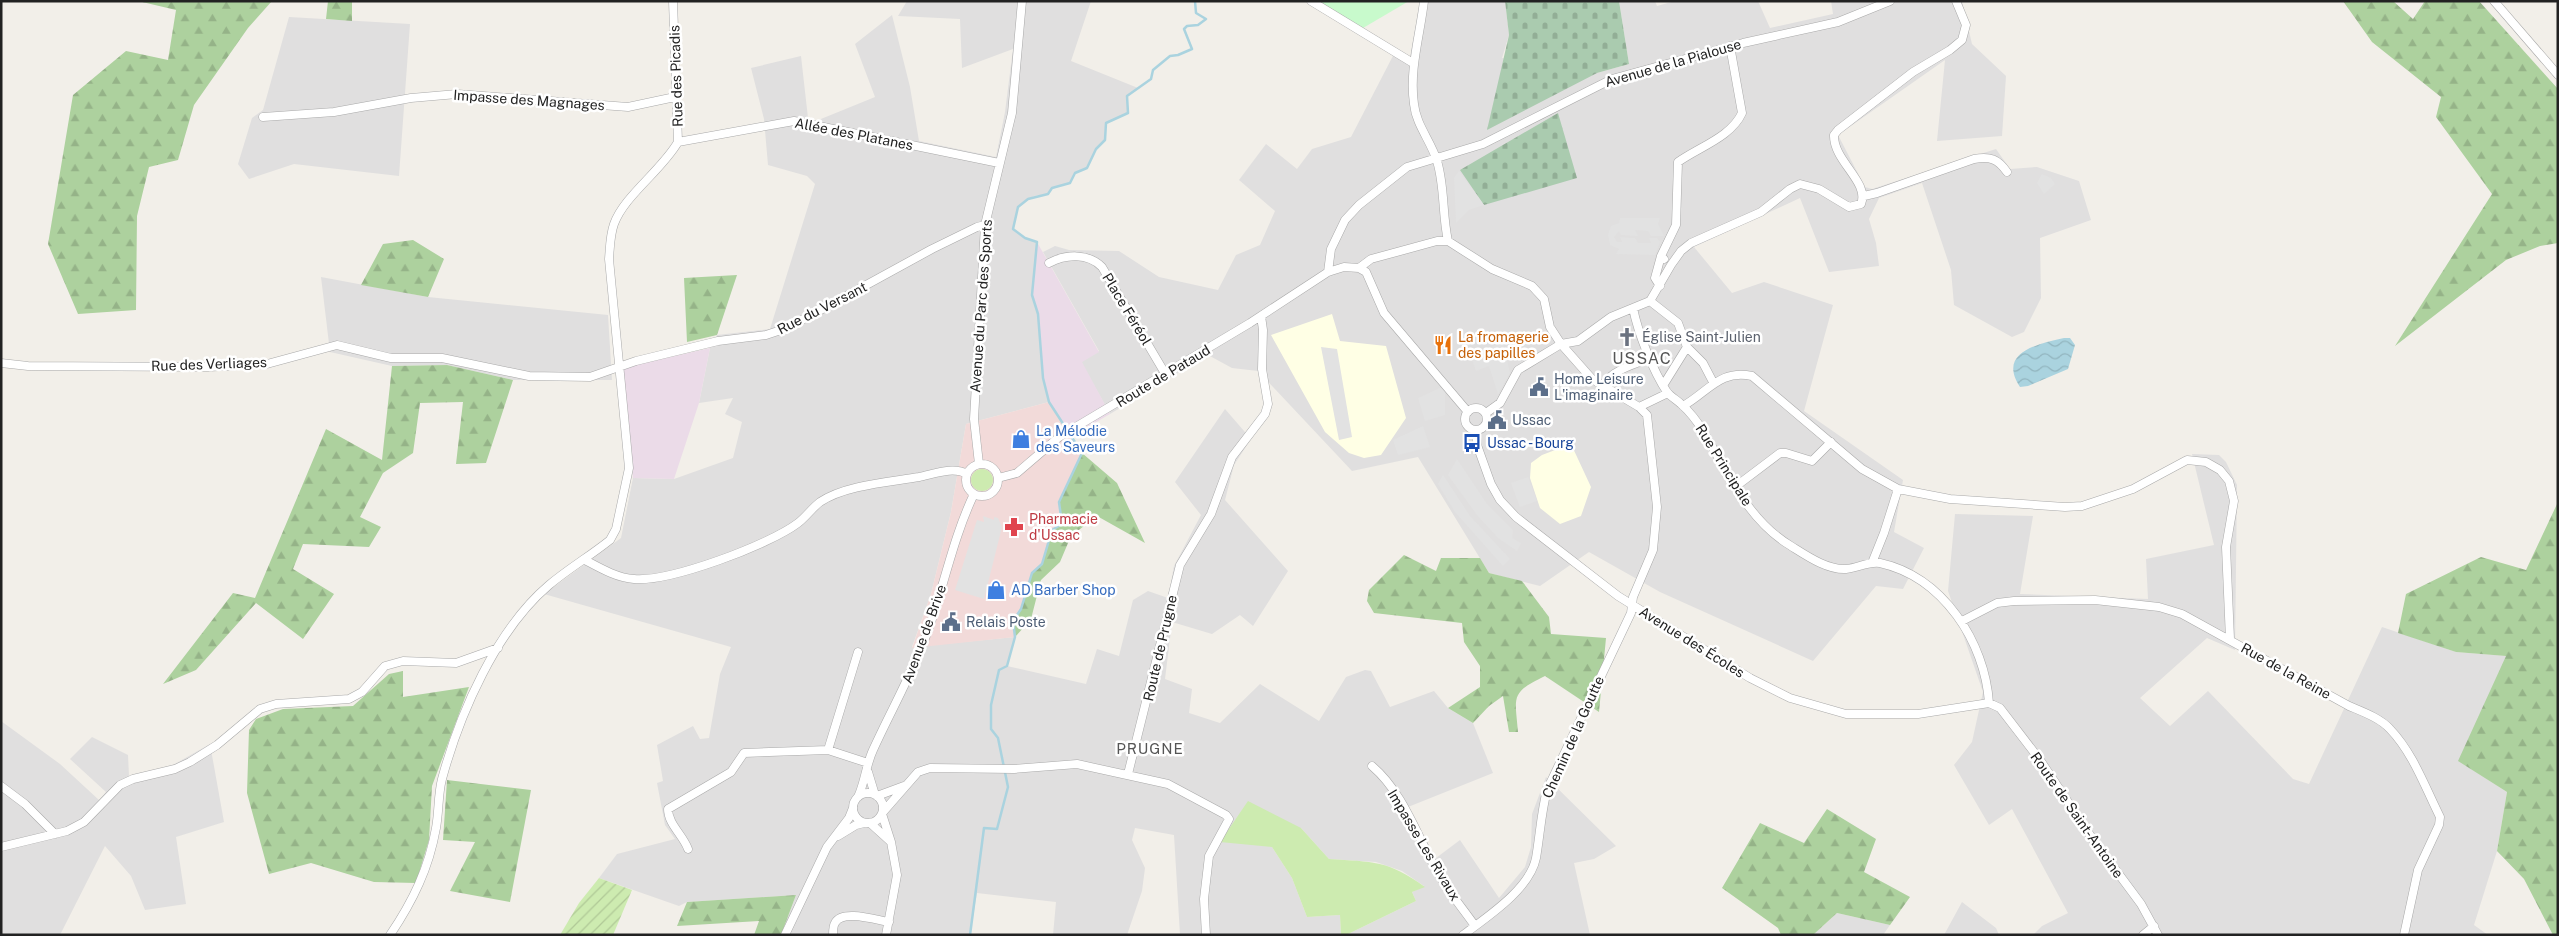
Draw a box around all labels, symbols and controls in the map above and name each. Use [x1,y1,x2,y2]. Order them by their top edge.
street label: Rue des Picadis [666,25,686,127]
street label: Avenue de la Pialouse [1603,36,1743,90]
street label: Impasse des Magnages [453,87,605,113]
street label: Allée des Platanes [793,115,915,153]
street label: Avenue du Parc des Sports [967,219,995,393]
street label: Place Féréol [1099,270,1155,348]
street label: Rue du Versant [775,279,869,337]
church icon: Église Saint-Julien [1616,326,1638,348]
place label: Église Saint-Julien [1642,328,1761,345]
place label: La fromagerie des papilles [1458,329,1549,361]
restaurant icon: La fromagerie des papilles [1432,334,1454,356]
street label: Route de Pataud [1113,342,1213,410]
district label: USSAC [1612,349,1672,368]
street label: Rue des Verliages [151,354,267,374]
place label: Home Leisure L'imaginaire [1554,371,1644,403]
public building icon: Home Leisure L'imaginaire [1528,376,1550,398]
public building icon: Ussac [1486,409,1508,431]
place label: Ussac [1512,412,1551,428]
street label: Rue Principale [1692,421,1756,509]
place label: La Mélodie des Saveurs [1036,423,1115,455]
shop icon: La Mélodie des Saveurs [1010,428,1032,450]
bus stop icon: Ussac - Bourg [1461,432,1483,454]
place label: Ussac - Bourg [1487,435,1574,451]
place label: Pharmacie d'Ussac [1029,511,1098,543]
pharmacy icon: Pharmacie d'Ussac [1003,516,1025,538]
shop icon: AD Barber Shop [985,579,1007,601]
street label: Avenue de Brive [899,582,949,686]
place label: AD Barber Shop [1011,582,1116,598]
street label: Route de Prugne [1140,593,1180,703]
street label: Avenue des Écoles [1637,602,1748,681]
public building icon: Relais Poste [940,611,962,633]
place label: Relais Poste [966,614,1046,630]
street label: Rue de la Reine [2238,640,2334,702]
street label: Chemin de la Goutte [1539,674,1607,800]
district label: PRUGNE [1116,740,1184,757]
street label: Route de Saint-Antoine [2027,749,2127,881]
street label: Impasse Les Rivaux [1384,786,1464,904]

